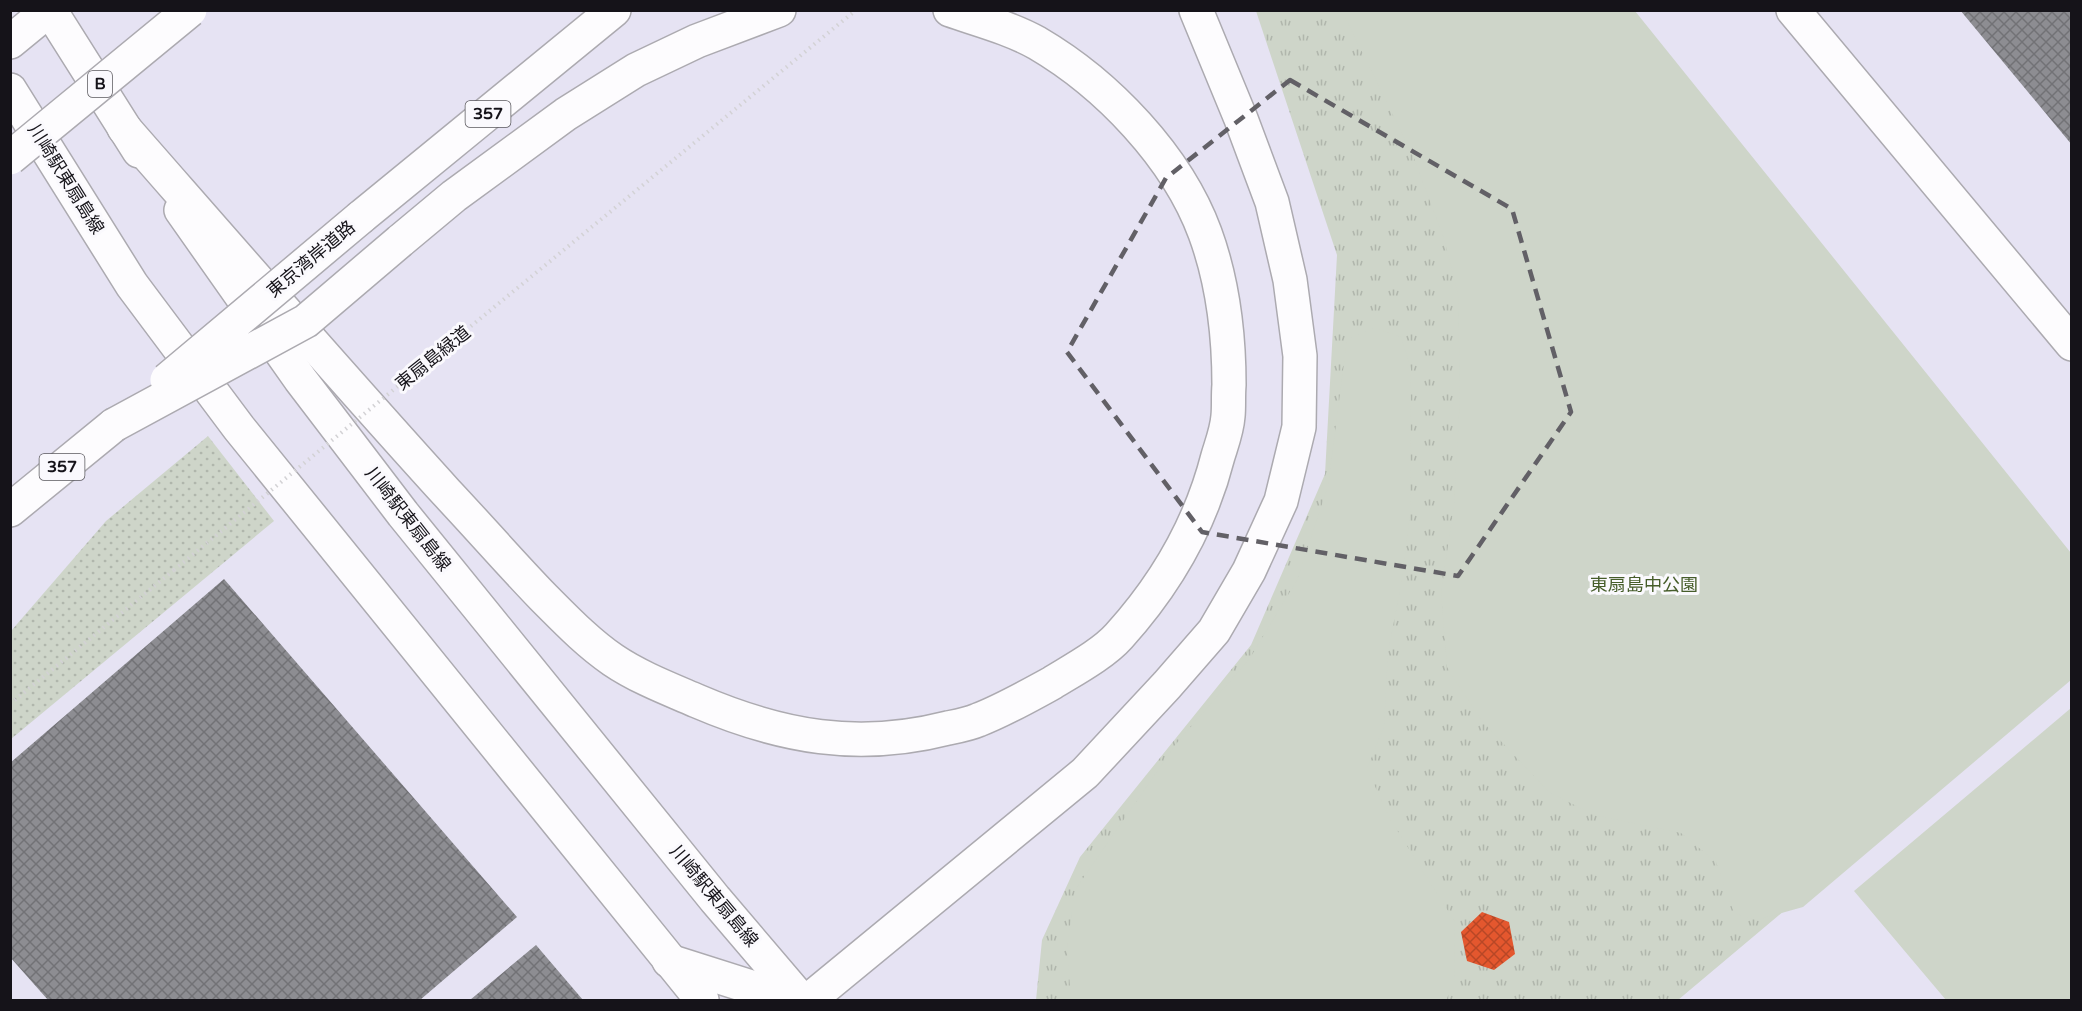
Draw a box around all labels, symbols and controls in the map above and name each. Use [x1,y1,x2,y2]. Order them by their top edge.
road number: B [88,71,112,97]
road number: 357 [466,101,510,127]
street label: 川崎駅東扇島線 [23,120,109,238]
street label: 東京湾岸道路 [263,216,359,302]
street label: 東扇島緑道 [391,321,475,395]
road number: 357 [40,454,84,480]
street label: 川崎駅東扇島線 [361,463,455,575]
park label: 東扇島中公園 [1590,574,1698,596]
street label: 川崎駅東扇島線 [665,841,763,951]

